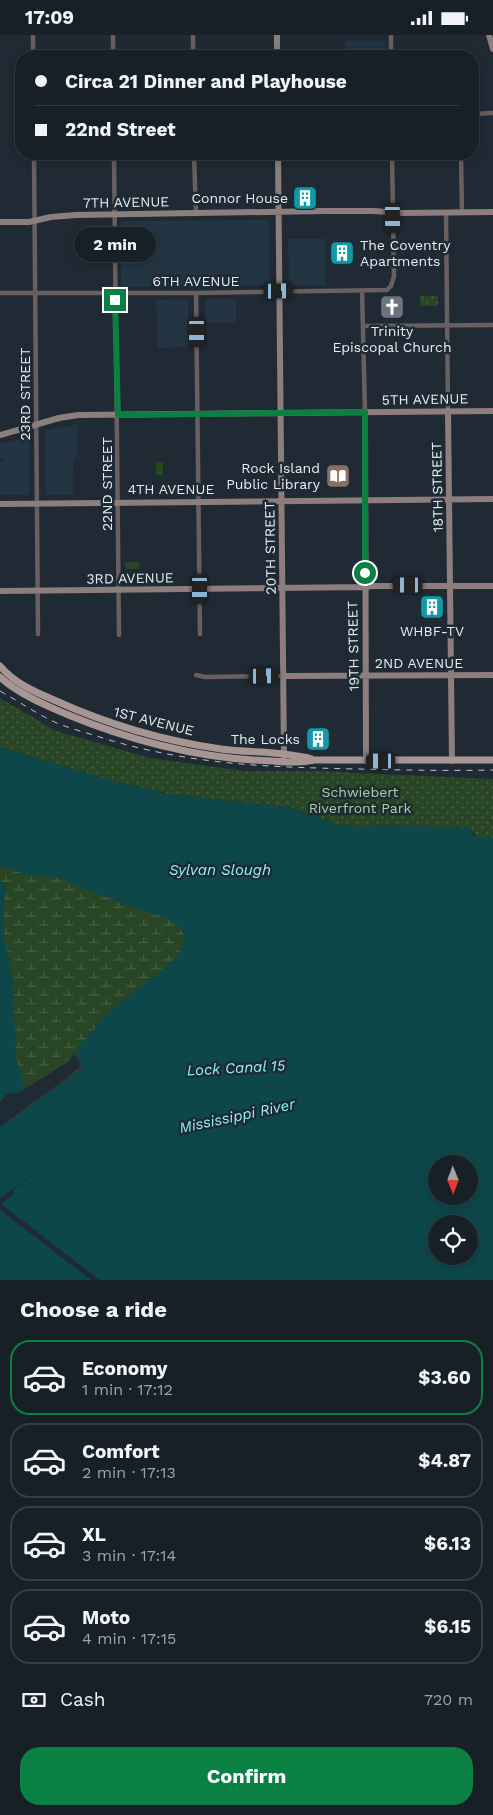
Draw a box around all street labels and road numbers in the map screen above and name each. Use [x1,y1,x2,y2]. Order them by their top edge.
street label: 7TH AVENUE [83,193,169,211]
street label: 6TH AVENUE [153,273,240,289]
street label: 23RD STREET [17,347,33,441]
street label: 5TH AVENUE [382,390,469,408]
street label: 22ND STREET [99,436,115,531]
street label: 18TH STREET [428,441,446,532]
street label: 4TH AVENUE [128,481,214,497]
street label: 20TH STREET [261,501,279,595]
street label: 3RD AVENUE [86,569,174,587]
street label: 19TH STREET [344,600,362,691]
street label: 2ND AVENUE [375,655,463,671]
street label: 1ST AVENUE [112,703,196,739]

